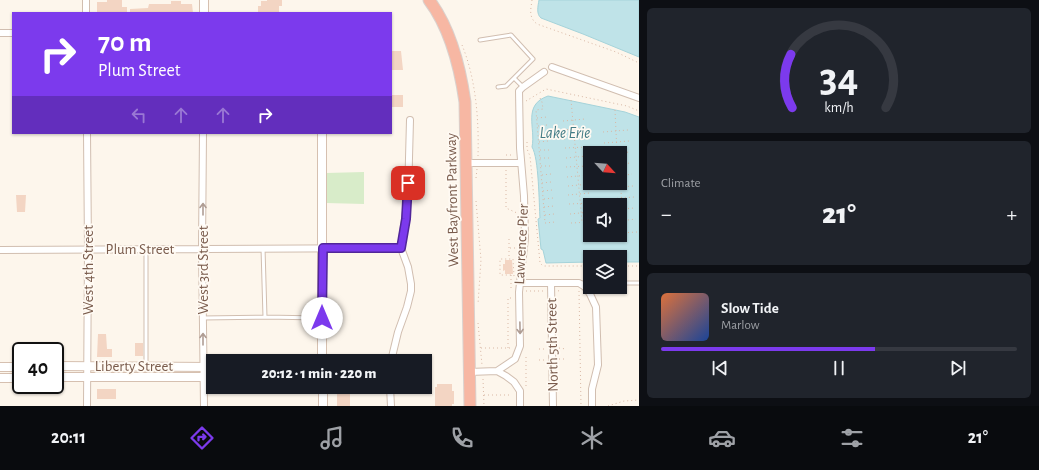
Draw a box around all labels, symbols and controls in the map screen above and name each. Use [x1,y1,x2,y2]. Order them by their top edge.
icon: right [32,28,84,80]
text: 70 m [98,29,152,57]
text: 34 [820,58,858,99]
text: Plum Street [98,62,181,80]
text: km/h [824,101,854,115]
icon: left [128,104,150,126]
icon: ahead [170,104,192,126]
icon: ahead [212,104,234,126]
icon: right [254,104,276,126]
water label: Lake Erie [540,125,590,141]
street label: West Bayfront Parkway [444,132,461,267]
north arrow [583,146,627,190]
map controls [583,146,627,294]
pin [391,166,425,200]
icon: arrive [397,172,419,194]
text: Climate [661,177,700,190]
button: sound [583,198,627,242]
text: 21° [822,199,856,229]
one-way arrow [199,203,207,216]
street label: Lawrence Pier [512,203,531,285]
text: − [661,203,672,225]
text: + [1006,203,1017,225]
street label: West 4th Street [81,225,96,315]
street label: West 3rd Street [196,225,211,315]
street label: Plum Street [106,242,175,257]
button: layers [583,250,627,294]
position arrow [301,297,343,339]
street label: North 5th Street [544,298,561,392]
text: Slow Tide [721,301,779,316]
text: Marlow [721,319,759,332]
one-way arrow [516,321,524,334]
one-way arrow [199,333,207,346]
speed limit sign: 40 [12,342,64,394]
icon: previous [709,357,731,379]
icon: pause [828,357,850,379]
icon: next [947,357,969,379]
street label: Liberty Street [95,359,173,374]
text: 20:12 · 1 min · 220 m [261,366,377,381]
icon: directions [188,424,216,452]
icon: music [318,424,346,452]
icon: phone [448,424,476,452]
icon: climate [578,424,606,452]
icon: car [708,424,736,452]
icon: filters [838,424,866,452]
text: 20:11 [51,429,86,447]
text: 21° [968,429,988,447]

